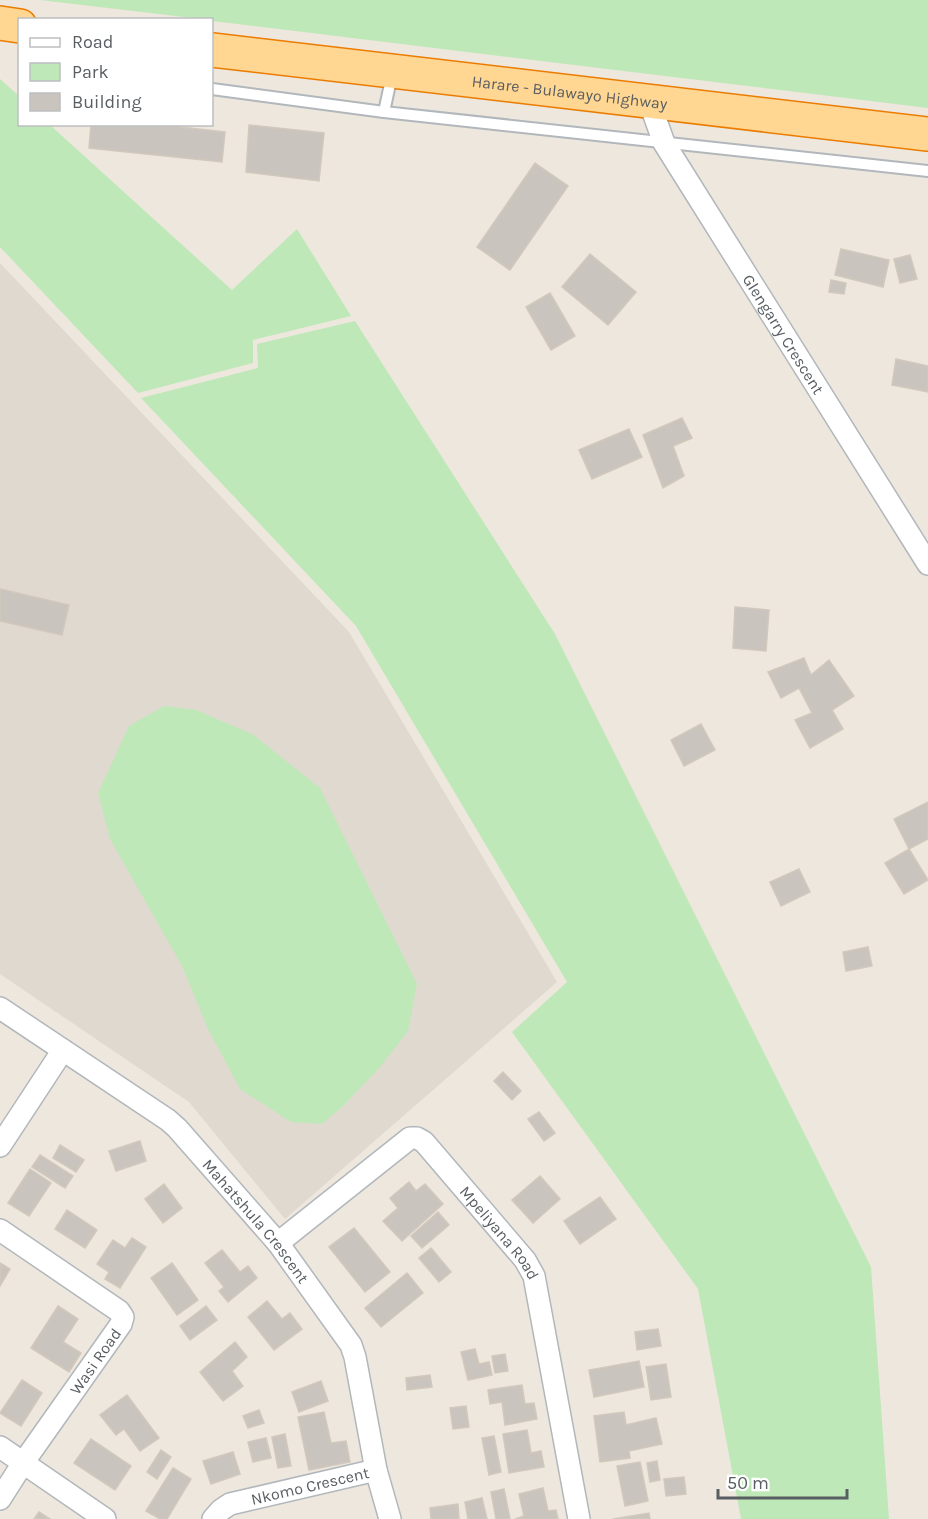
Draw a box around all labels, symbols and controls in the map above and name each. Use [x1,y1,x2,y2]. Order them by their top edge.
legend [18,18,213,126]
text: Road [72,31,113,53]
text: Park [72,61,109,83]
street label: Harare - Bulawayo Highway [471,72,669,113]
text: Building [72,91,142,113]
street label: Glengarry Crescent [739,271,828,398]
street label: Mahatshula Crescent [198,1155,313,1287]
street label: Mpeliyana Road [456,1182,543,1283]
street label: Wasi Road [66,1325,125,1398]
scale bar [718,1462,847,1500]
street label: Nkomo Crescent [249,1463,371,1509]
text: 50 m [727,1472,769,1494]

